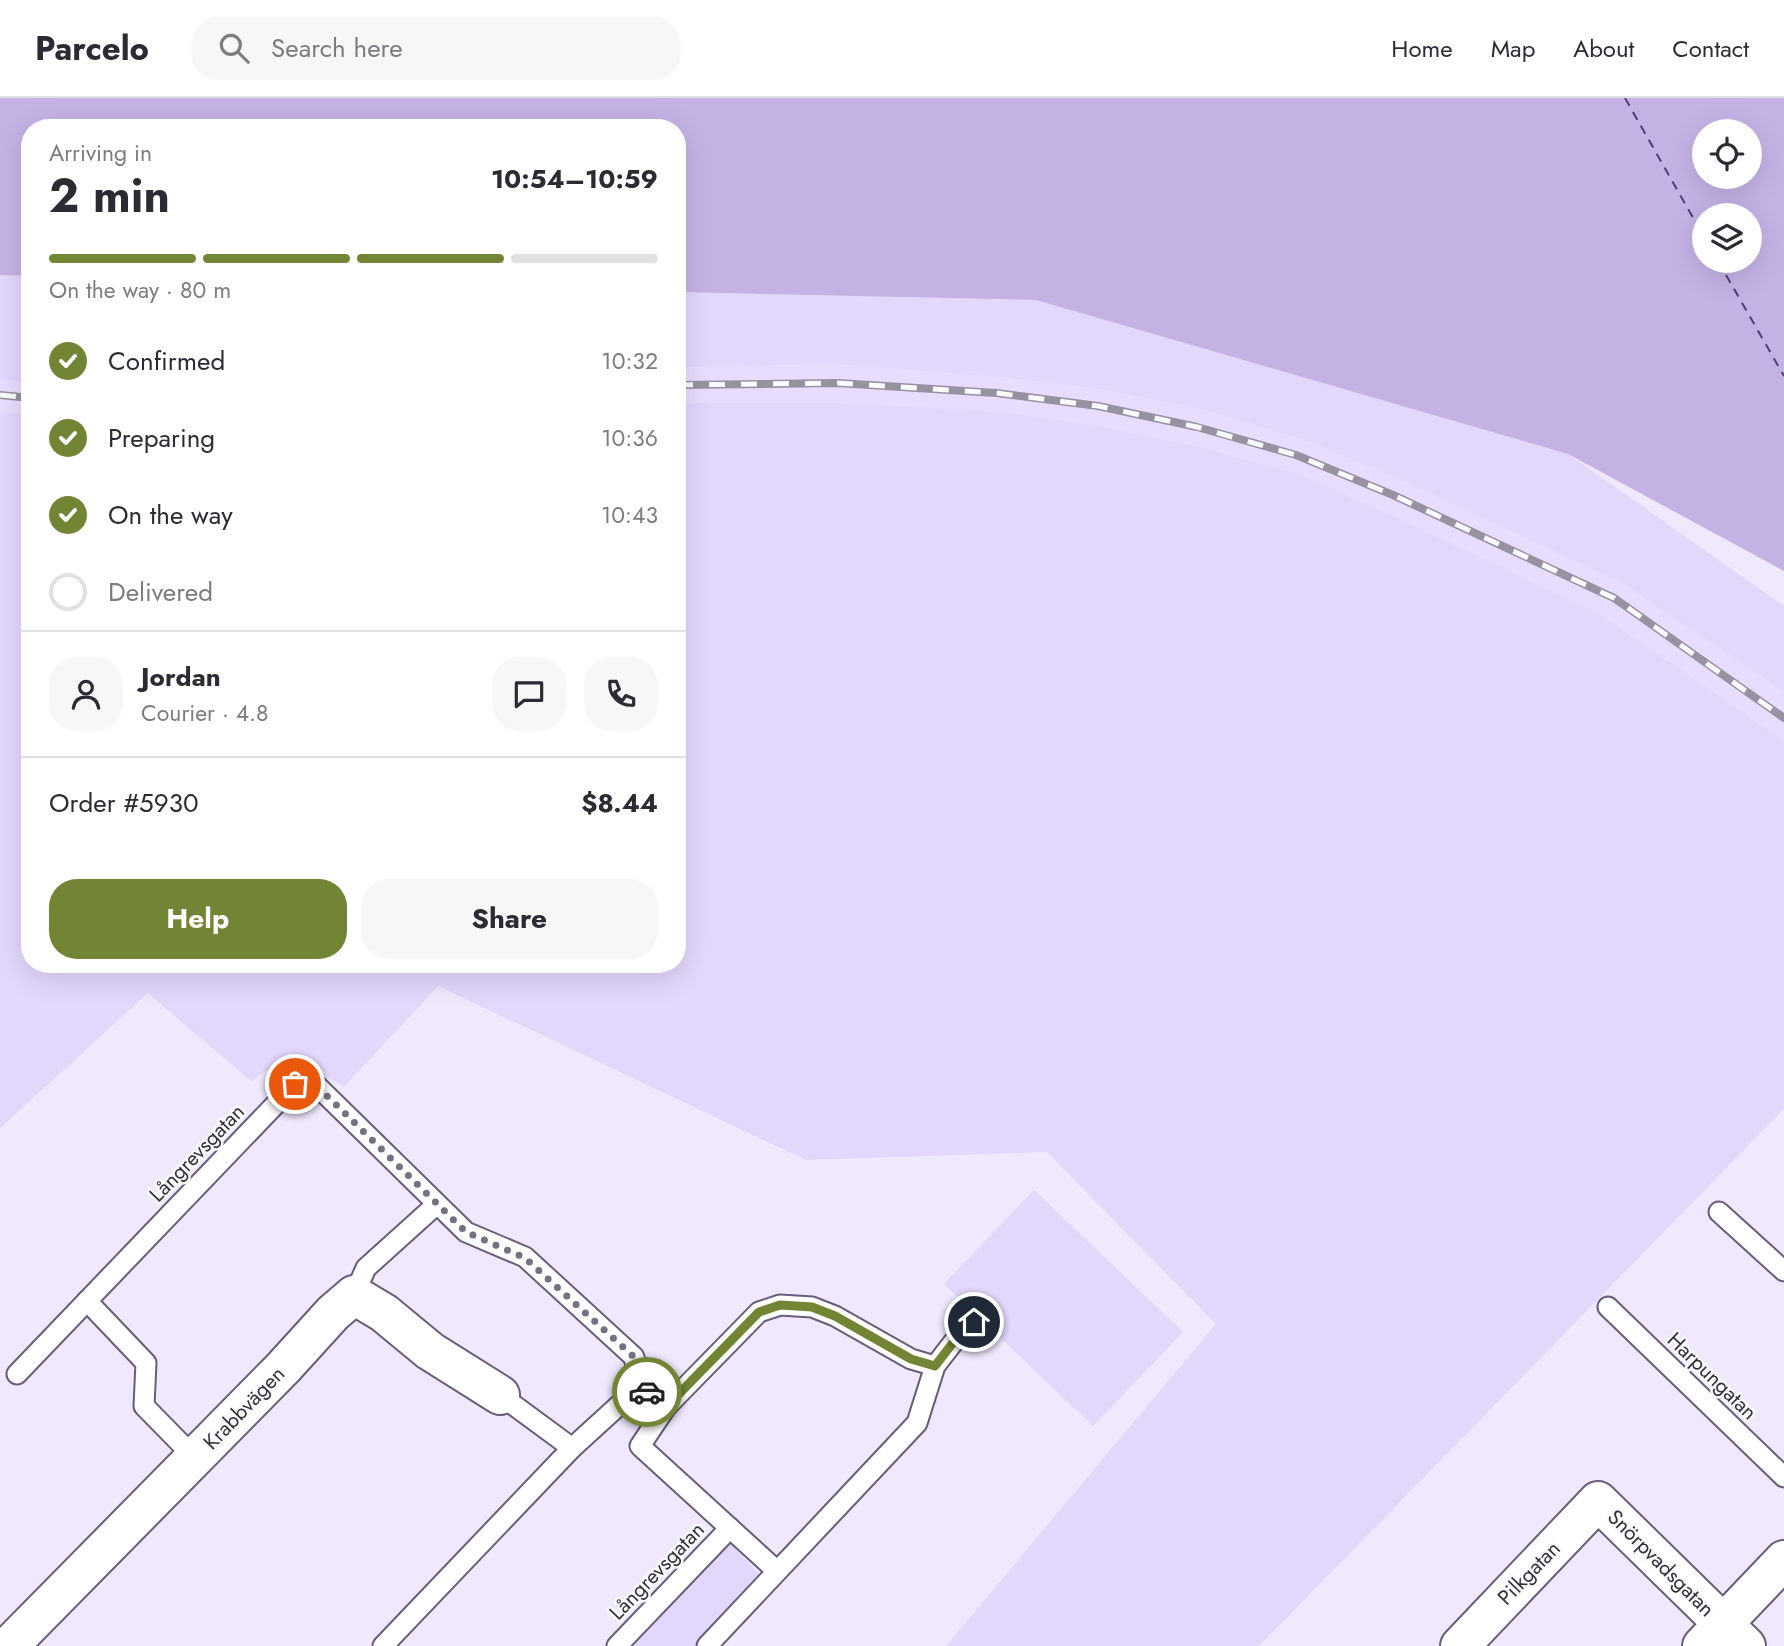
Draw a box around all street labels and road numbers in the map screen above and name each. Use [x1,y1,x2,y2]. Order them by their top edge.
street label: Långrevsgatan [142,1097,252,1209]
street label: Harpungatan [1660,1325,1764,1427]
street label: Krabbvägen [196,1359,292,1457]
street label: Snörpvadsgatan [1601,1503,1721,1623]
street label: Långrevsgatan [602,1515,712,1627]
street label: Pilkgatan [1491,1534,1567,1612]

